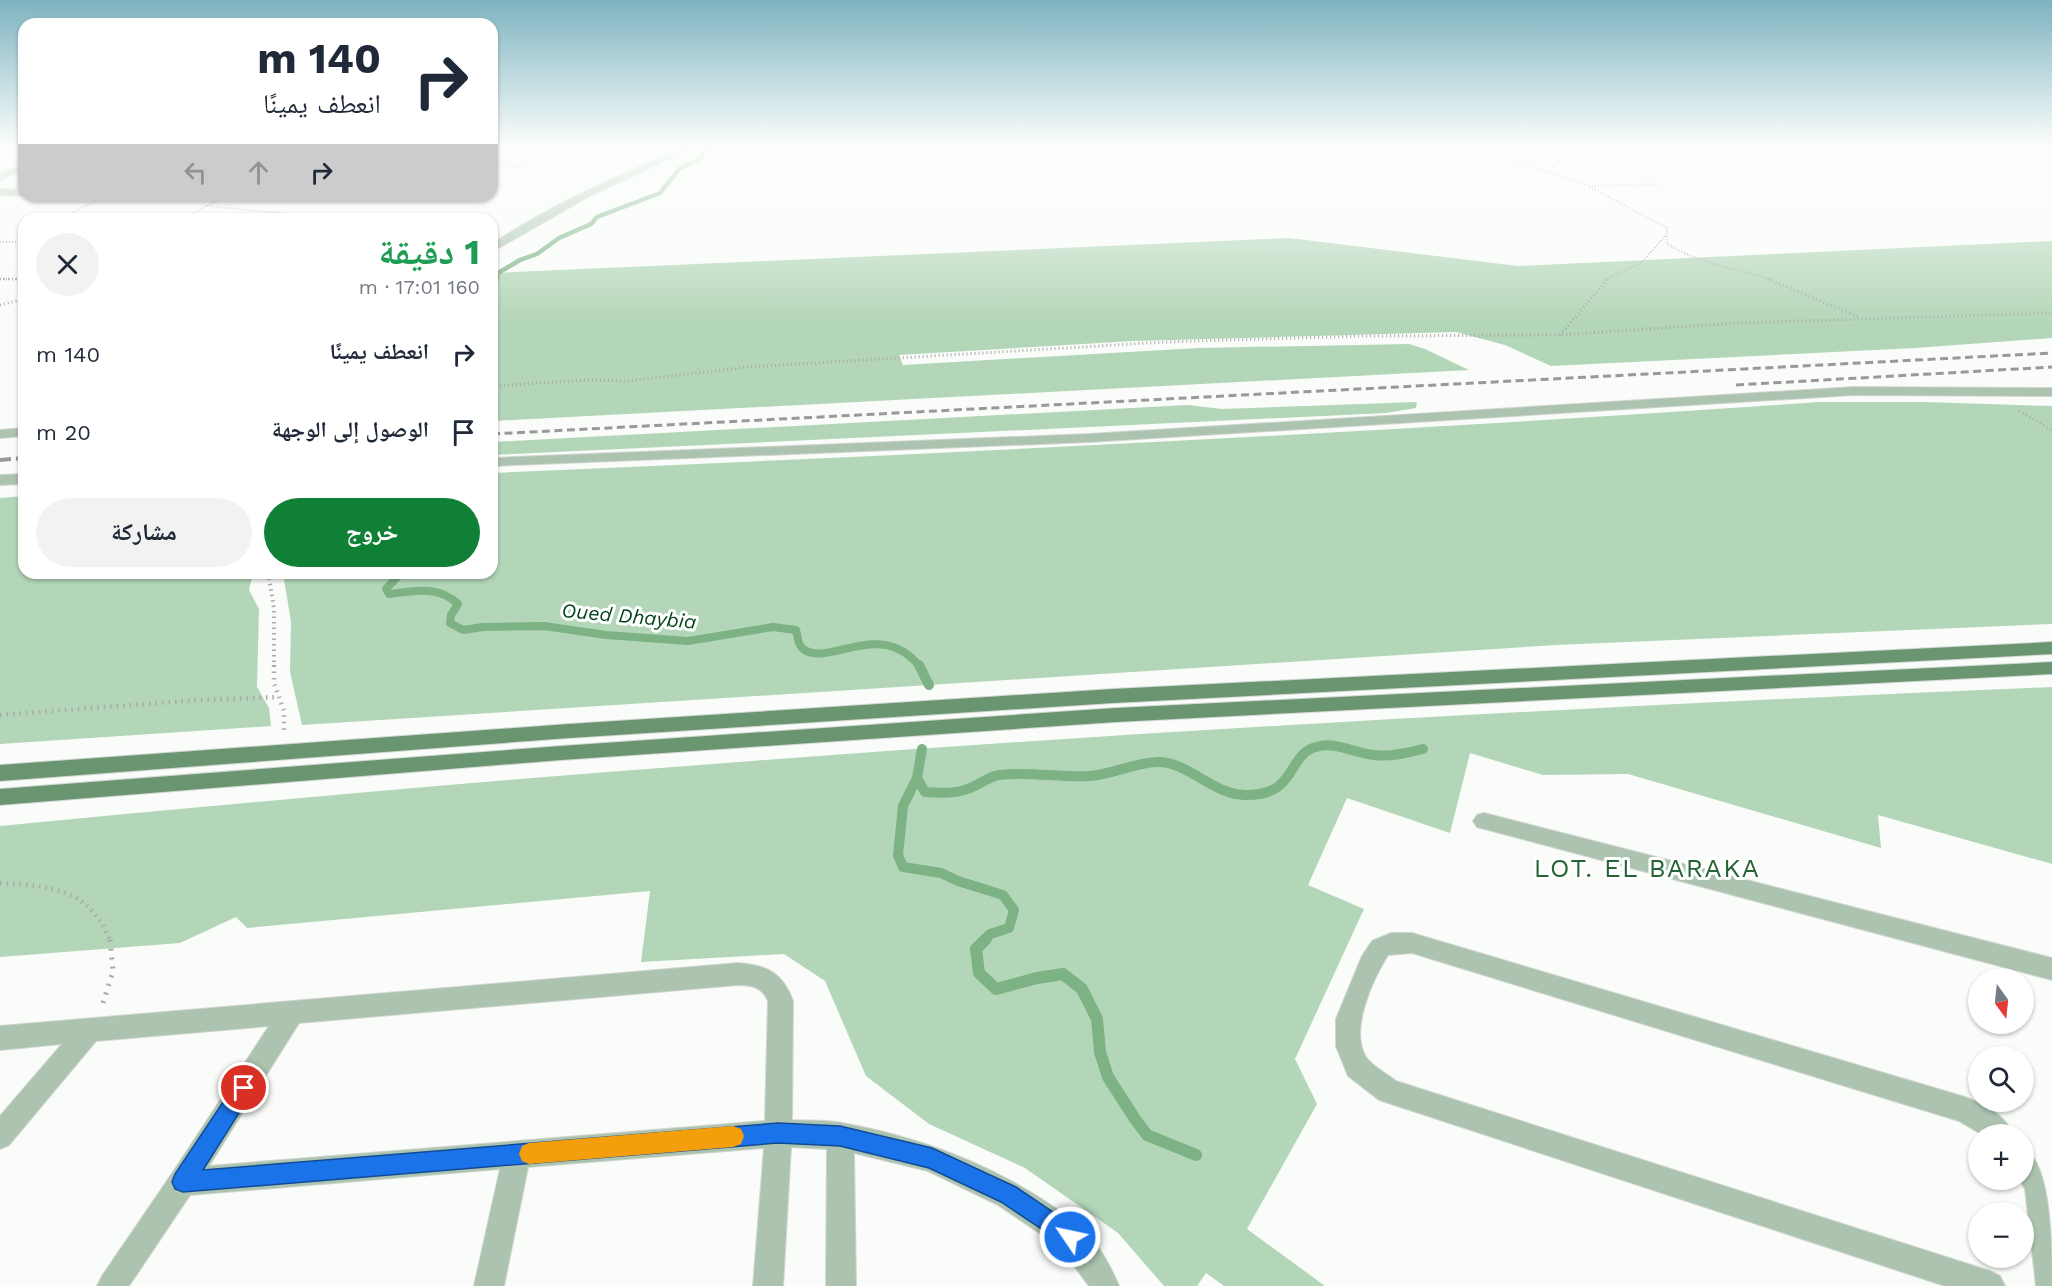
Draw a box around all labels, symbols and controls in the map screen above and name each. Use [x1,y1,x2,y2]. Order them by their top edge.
text: 140 m [257,34,381,83]
icon: right [402,42,480,120]
text: انعطف يمينًا [263,88,381,120]
icon: left [179,156,212,189]
icon: ahead [242,156,275,189]
icon: right [305,156,338,189]
text: 1 دقيقة [379,231,480,273]
button: close [36,233,99,296]
text: 160 m · 17:01 [359,275,480,299]
icon: right [447,338,480,371]
text: انعطف يمينًا [329,339,429,364]
text: 140 m [36,342,100,367]
icon: arrive [447,416,480,449]
text: الوصول إلى الوجهة [272,417,429,442]
text: 20 m [36,420,91,445]
button: مشاركة [36,498,252,567]
button: خروج [264,498,480,567]
water label: Oued Dhaybia [561,598,697,634]
district label: LOT. EL BARAKA [1534,853,1760,883]
north arrow [1968,968,2034,1034]
map controls [1968,968,2034,1268]
button: search [1968,1046,2034,1112]
pin [218,1062,269,1113]
icon: arrive [227,1071,260,1104]
button: + [1968,1124,2034,1190]
button: − [1968,1202,2034,1268]
position arrow [1038,1205,1102,1269]

